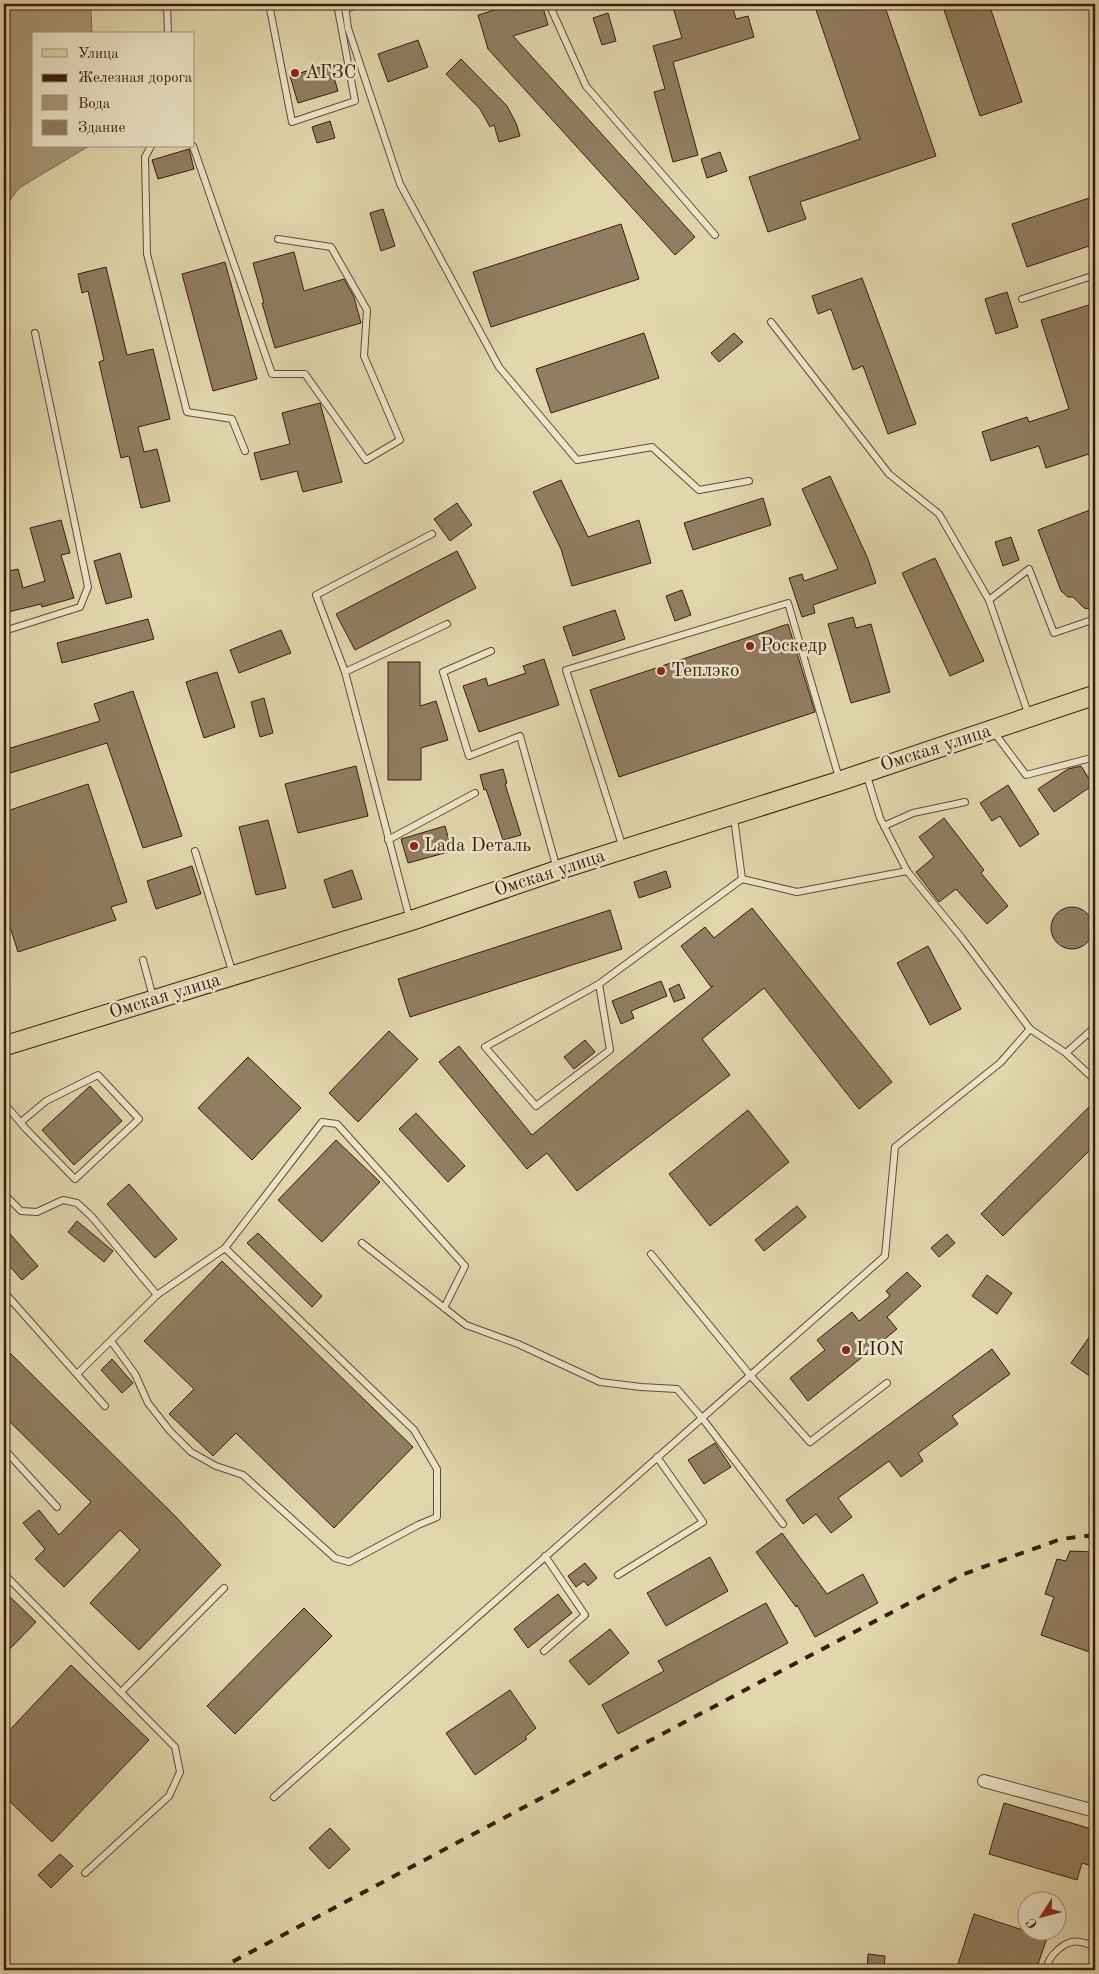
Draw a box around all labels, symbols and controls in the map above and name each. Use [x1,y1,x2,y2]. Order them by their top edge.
legend [32,32,195,148]
text: Улица [78,47,119,62]
place label: АГЗС [305,64,356,83]
marker: АГЗС [289,67,301,79]
text: Железная дорога [78,71,193,86]
text: Вода [78,97,111,112]
text: Здание [78,121,125,136]
place label: Роскедр [760,637,827,656]
marker: Роскедр [744,640,756,652]
place label: Теплэко [671,662,739,681]
marker: Теплэко [655,665,667,677]
street label: Омская улица [878,722,994,776]
place label: Lada Dеталь [424,837,531,856]
marker: Lada Dеталь [408,840,420,852]
street label: Омская улица [492,847,608,901]
street label: Омская улица [107,971,223,1023]
place label: LION [856,1341,905,1360]
marker: LION [840,1344,852,1356]
north arrow [1016,1892,1066,1942]
text: С [1024,1915,1041,1931]

